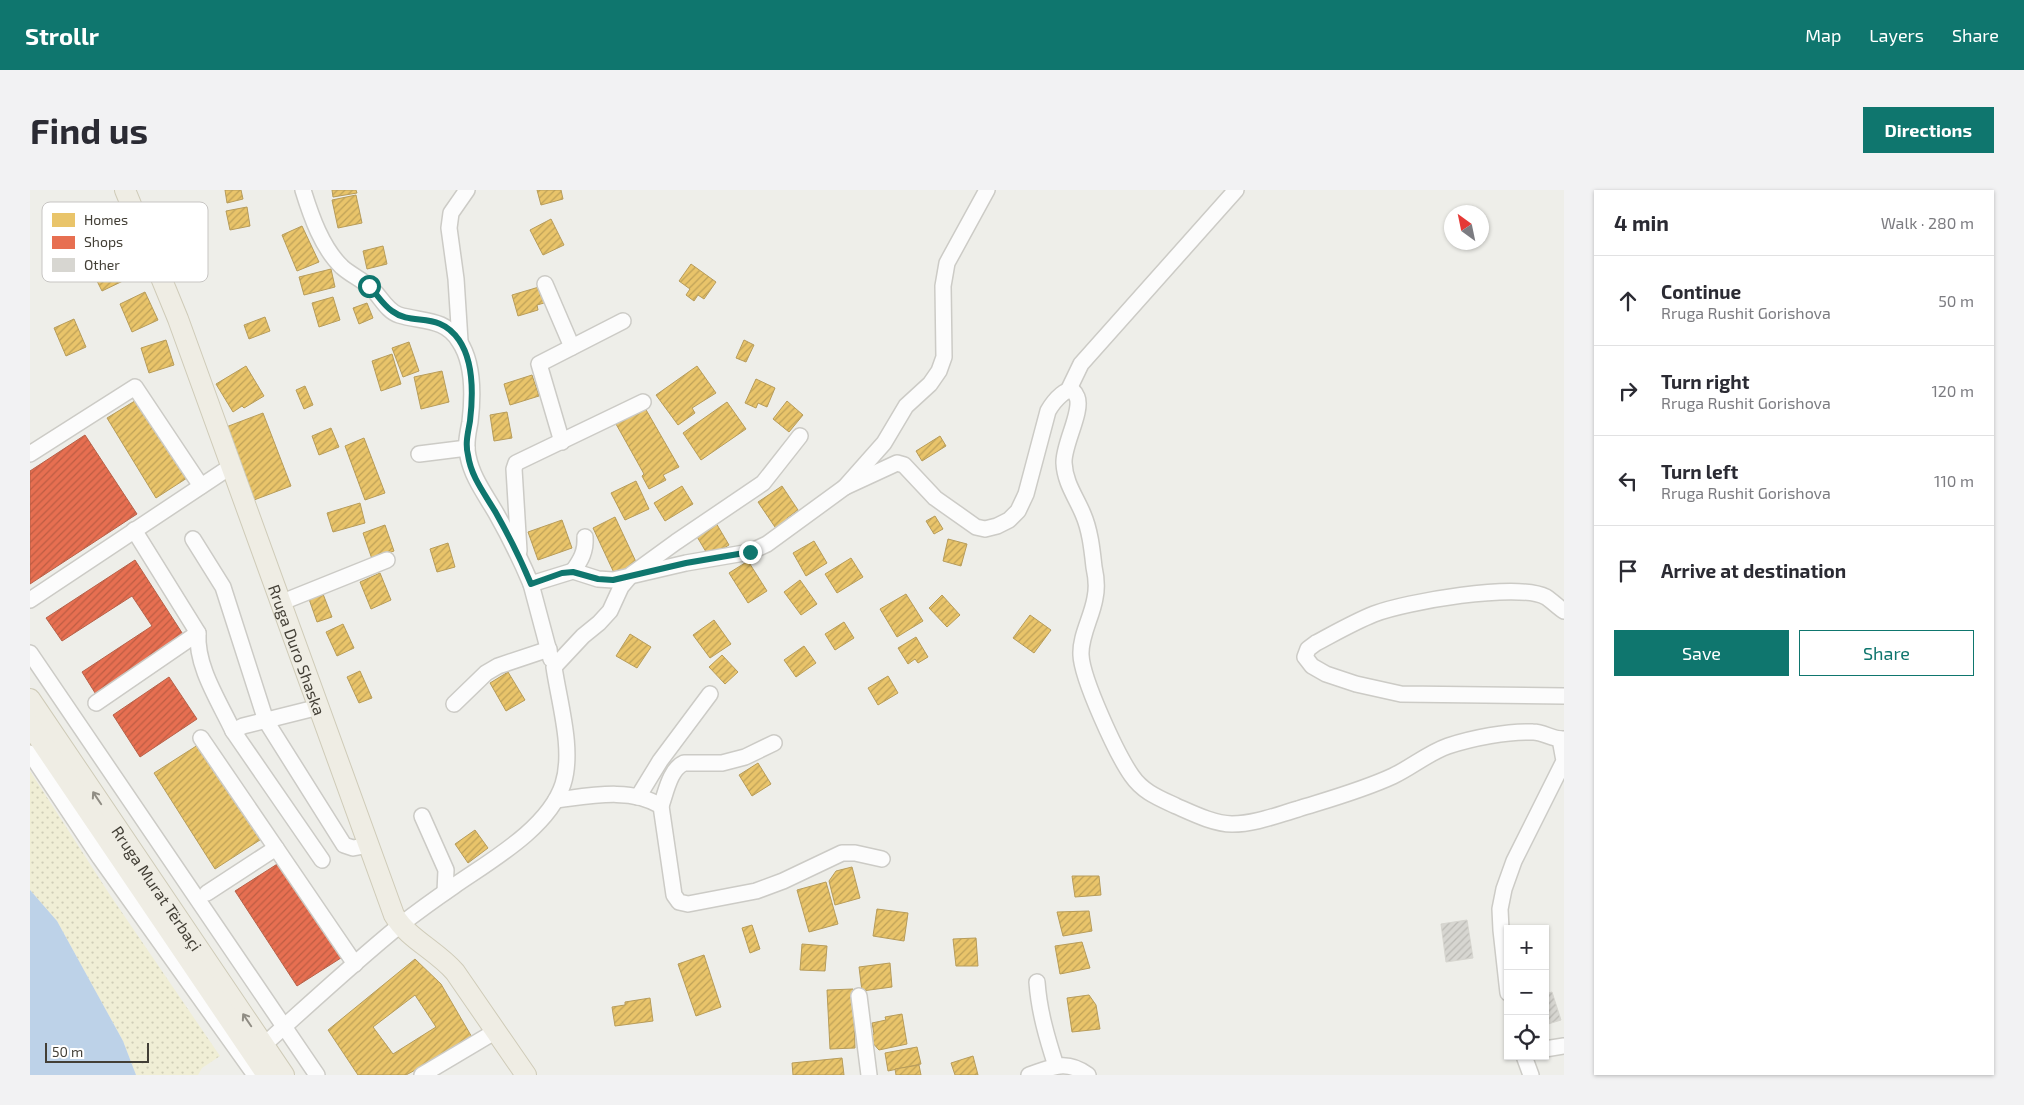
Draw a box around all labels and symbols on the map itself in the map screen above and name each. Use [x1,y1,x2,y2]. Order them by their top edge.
legend [42,202,208,282]
north arrow [1444,205,1489,250]
text: Homes [84,211,128,228]
text: Shops [84,233,123,250]
text: Other [84,256,120,273]
route start [358,275,381,298]
route end [739,541,762,564]
street label: Rruga Duro Shaska [265,582,330,717]
one-way arrow [92,792,102,806]
street label: Rruga Murat Tërbaçi [109,822,207,954]
one-way arrow [242,1013,252,1027]
scale bar [45,1040,149,1063]

